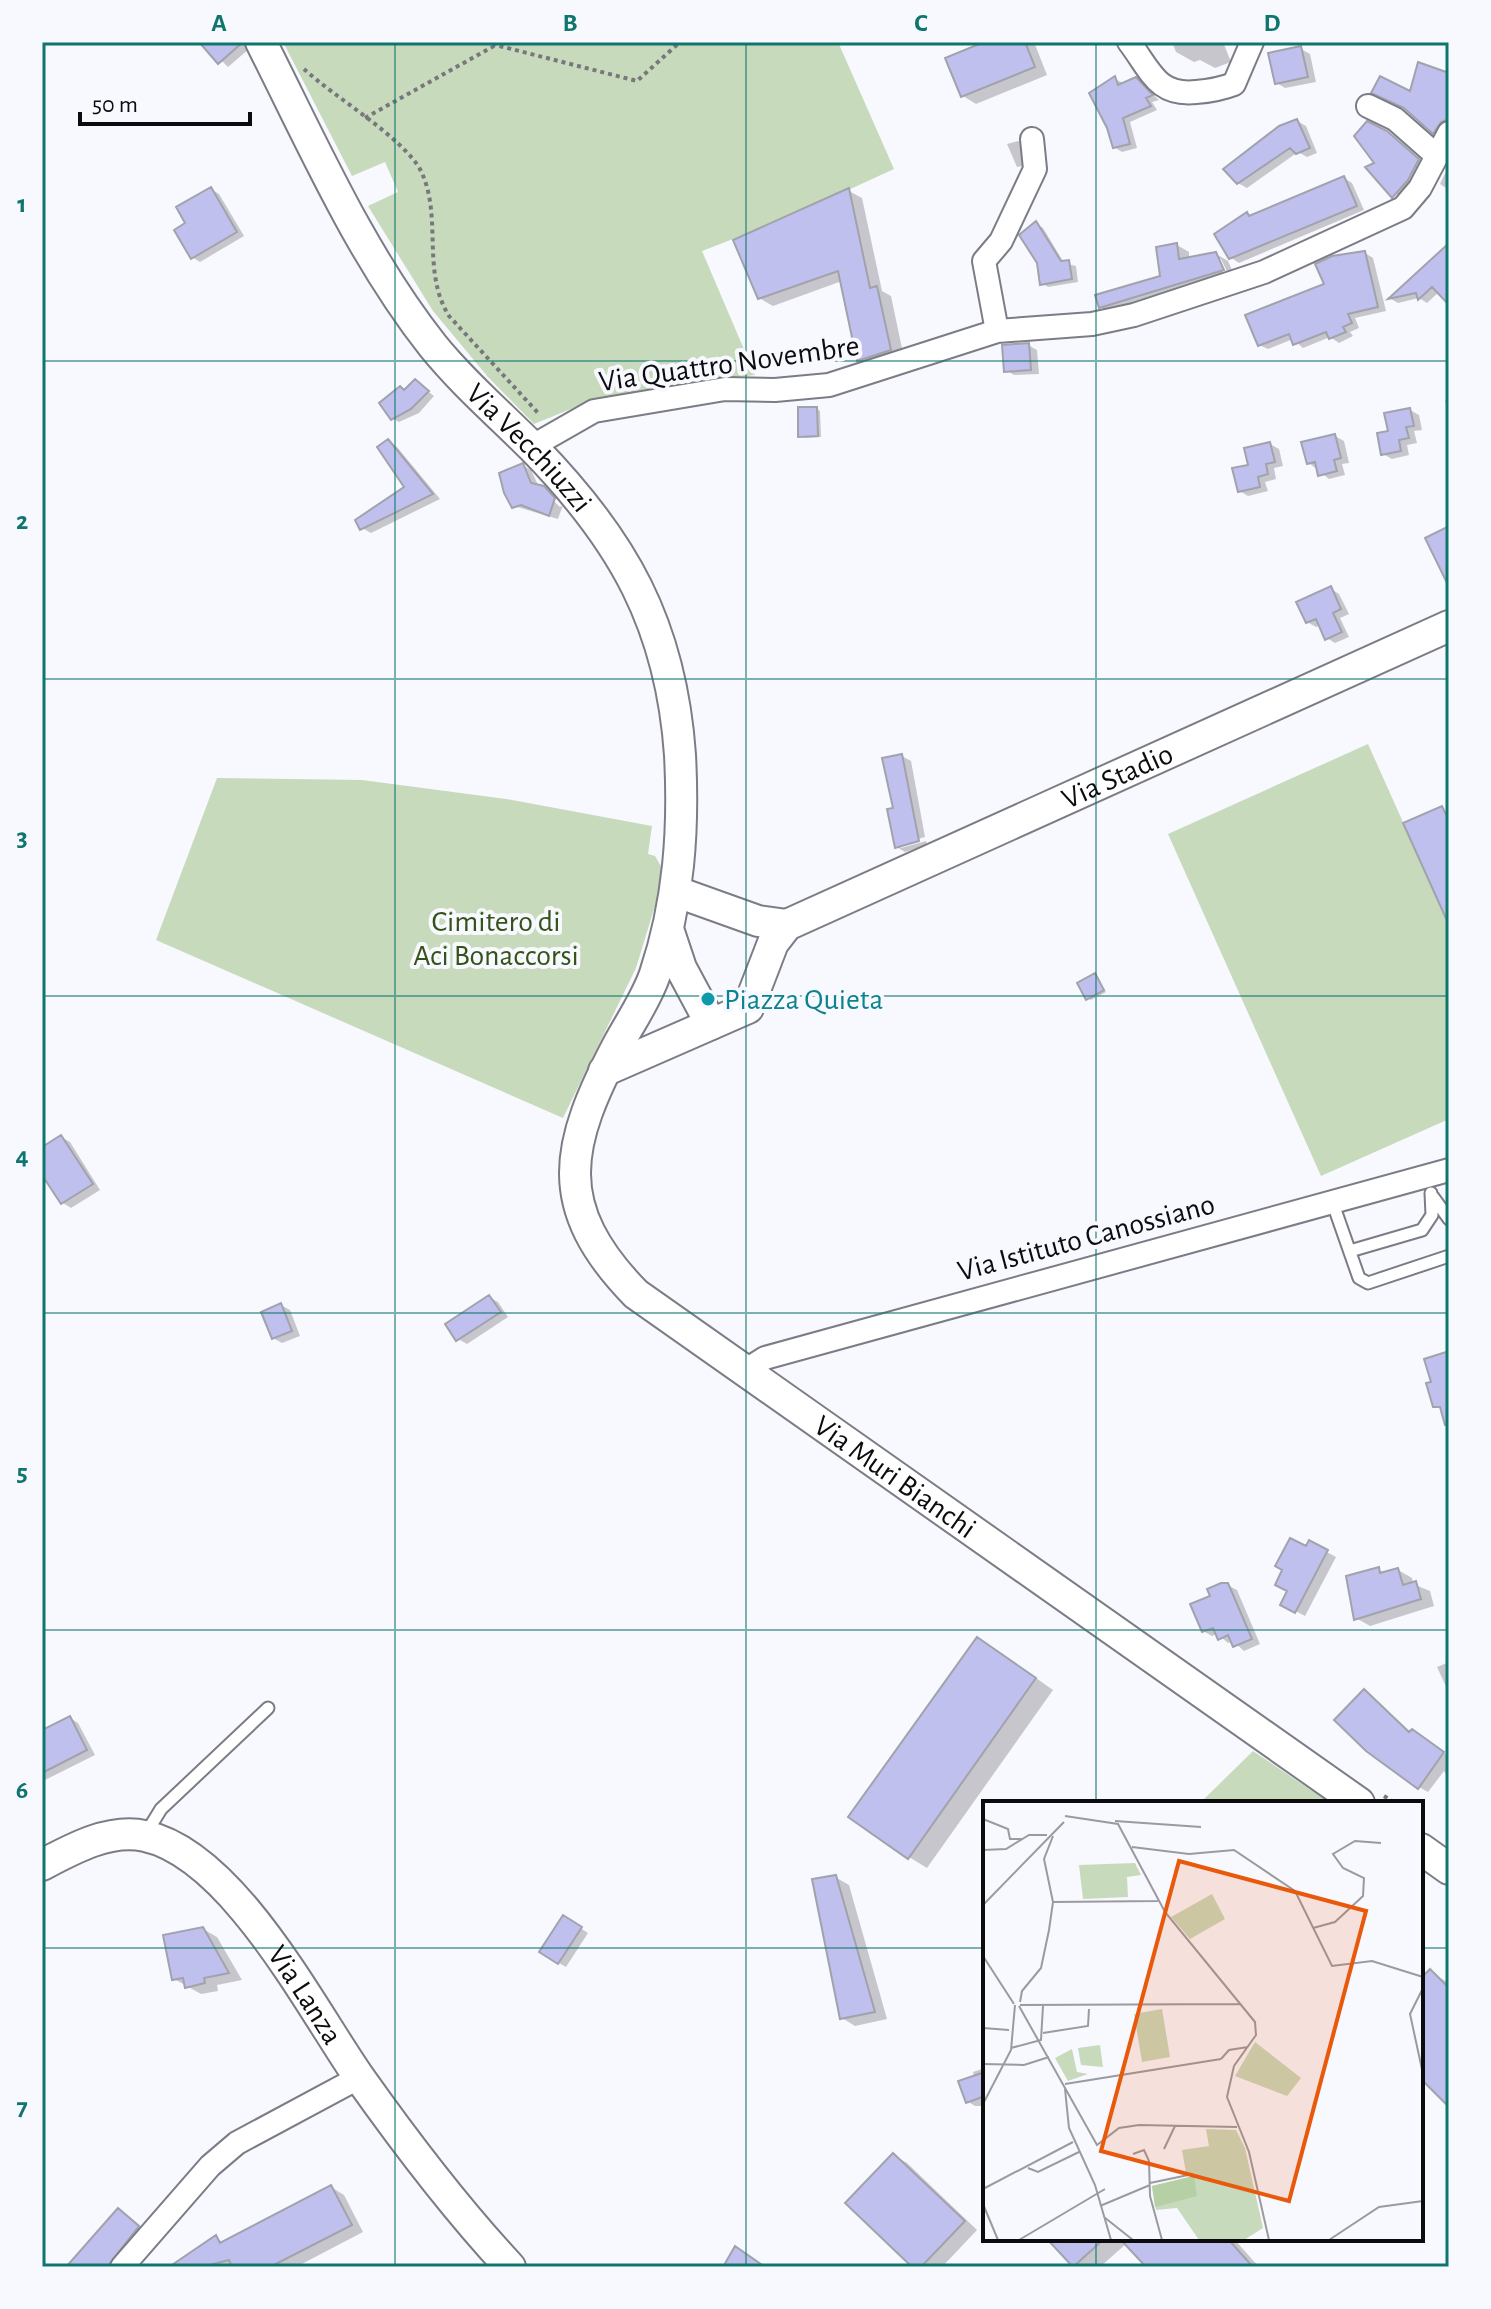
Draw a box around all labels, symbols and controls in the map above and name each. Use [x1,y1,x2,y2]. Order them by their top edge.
text: A [211,10,227,36]
text: B [562,10,578,36]
text: C [914,10,928,36]
text: D [1263,10,1281,36]
scale bar [80,76,250,126]
text: 50 m [92,93,138,117]
text: 1 [17,191,27,217]
street label: Via Quattro Novembre [597,331,861,397]
street label: Via Vecchiuzzi [460,378,597,518]
text: 2 [16,508,28,534]
street label: Via Stadio [1058,739,1178,815]
text: 3 [16,825,28,851]
park label: Cimitero di Aci Bonaccorsi [413,907,579,971]
place label: Piazza Quieta [724,985,883,1015]
marker: Piazza Quieta [699,990,717,1008]
text: 4 [15,1143,29,1169]
street label: Via Istituto Canossiano [955,1189,1218,1287]
street label: Via Muri Bianchi [808,1410,981,1544]
text: 5 [16,1460,28,1486]
text: 6 [16,1777,28,1803]
inset map [983,1801,1423,2241]
street label: Via Lanza [262,1940,347,2050]
text: 7 [16,2094,28,2120]

